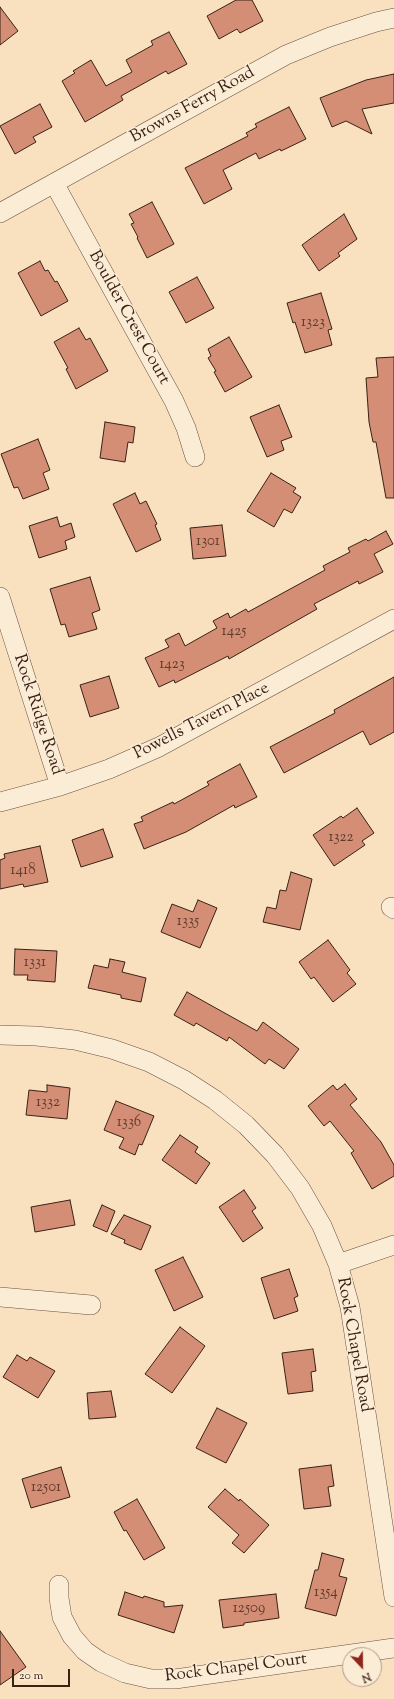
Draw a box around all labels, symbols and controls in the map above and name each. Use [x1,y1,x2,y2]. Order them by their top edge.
street label: Browns Ferry Road [127,63,259,149]
street label: Boulder Crest Court [83,247,173,389]
house number: 1323 [301,314,325,332]
house number: 1301 [196,533,220,551]
house number: 1425 [222,623,246,641]
street label: Rock Ridge Road [8,652,66,778]
house number: 1423 [159,656,185,674]
street label: Powells Tavern Place [131,679,273,765]
house number: 1322 [328,829,354,847]
house number: 1418 [10,862,36,880]
house number: 1335 [177,913,199,931]
house number: 1331 [24,954,46,972]
house number: 1332 [36,1094,60,1112]
house number: 1336 [117,1114,141,1132]
street label: Rock Chapel Road [331,1276,375,1414]
house number: 12501 [31,1479,61,1497]
house number: 1354 [314,1584,338,1602]
house number: 12509 [233,1600,265,1618]
north arrow [342,1647,382,1687]
street label: Rock Chapel Court [164,1650,308,1688]
scale bar [14,1661,72,1687]
text: 20 m [19,1667,43,1685]
text: N [359,1668,373,1686]

